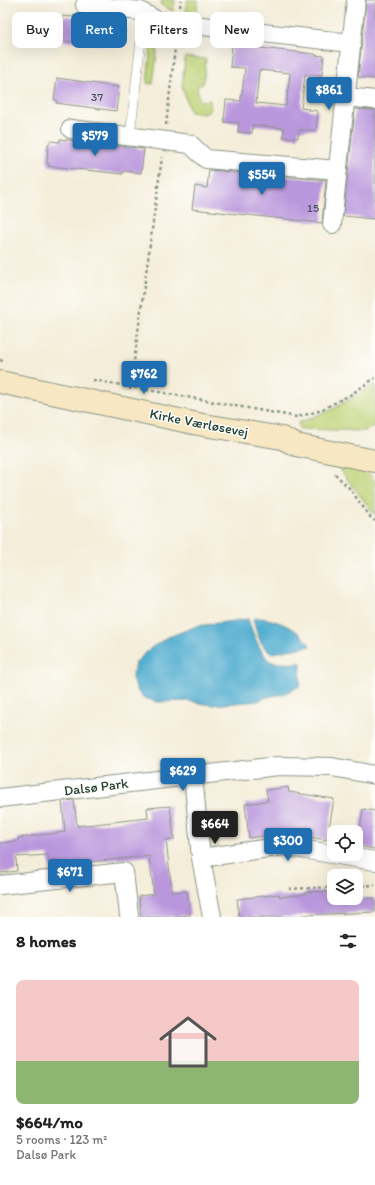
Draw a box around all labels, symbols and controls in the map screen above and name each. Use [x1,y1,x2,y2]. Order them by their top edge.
chip: Buy [12,12,63,48]
chip: Rent [71,12,127,48]
chip: Filters [135,12,202,48]
chip: New [210,12,264,48]
pin: $861 [305,77,353,111]
text: $861 [316,82,342,97]
house number: 37 [91,90,103,104]
pin: $579 [71,123,119,157]
text: $579 [82,128,108,143]
pin: $554 [238,162,286,196]
text: $554 [248,167,276,182]
house number: 15 [307,201,319,215]
pin: $762 [120,361,168,395]
text: $762 [131,366,157,381]
street label: Kirke Værløsevej [148,405,250,441]
pin: $629 [159,758,207,792]
text: $629 [169,763,197,778]
street label: Dalsø Park [63,775,130,799]
pin: $664 [191,811,239,845]
text: $664 [201,816,229,831]
map controls [327,825,363,905]
button: locate [327,825,363,861]
pin: $300 [264,828,312,862]
text: $300 [273,833,303,848]
pin: $671 [46,859,94,893]
text: $671 [57,864,83,879]
button: layers [327,869,363,905]
icon: filters [337,930,359,952]
text: 8 homes [16,931,76,951]
icon: home [152,1006,224,1078]
text: $664/mo [16,1112,83,1132]
text: 5 rooms · 123 m² [16,1132,107,1147]
text: Dalsø Park [16,1147,76,1162]

